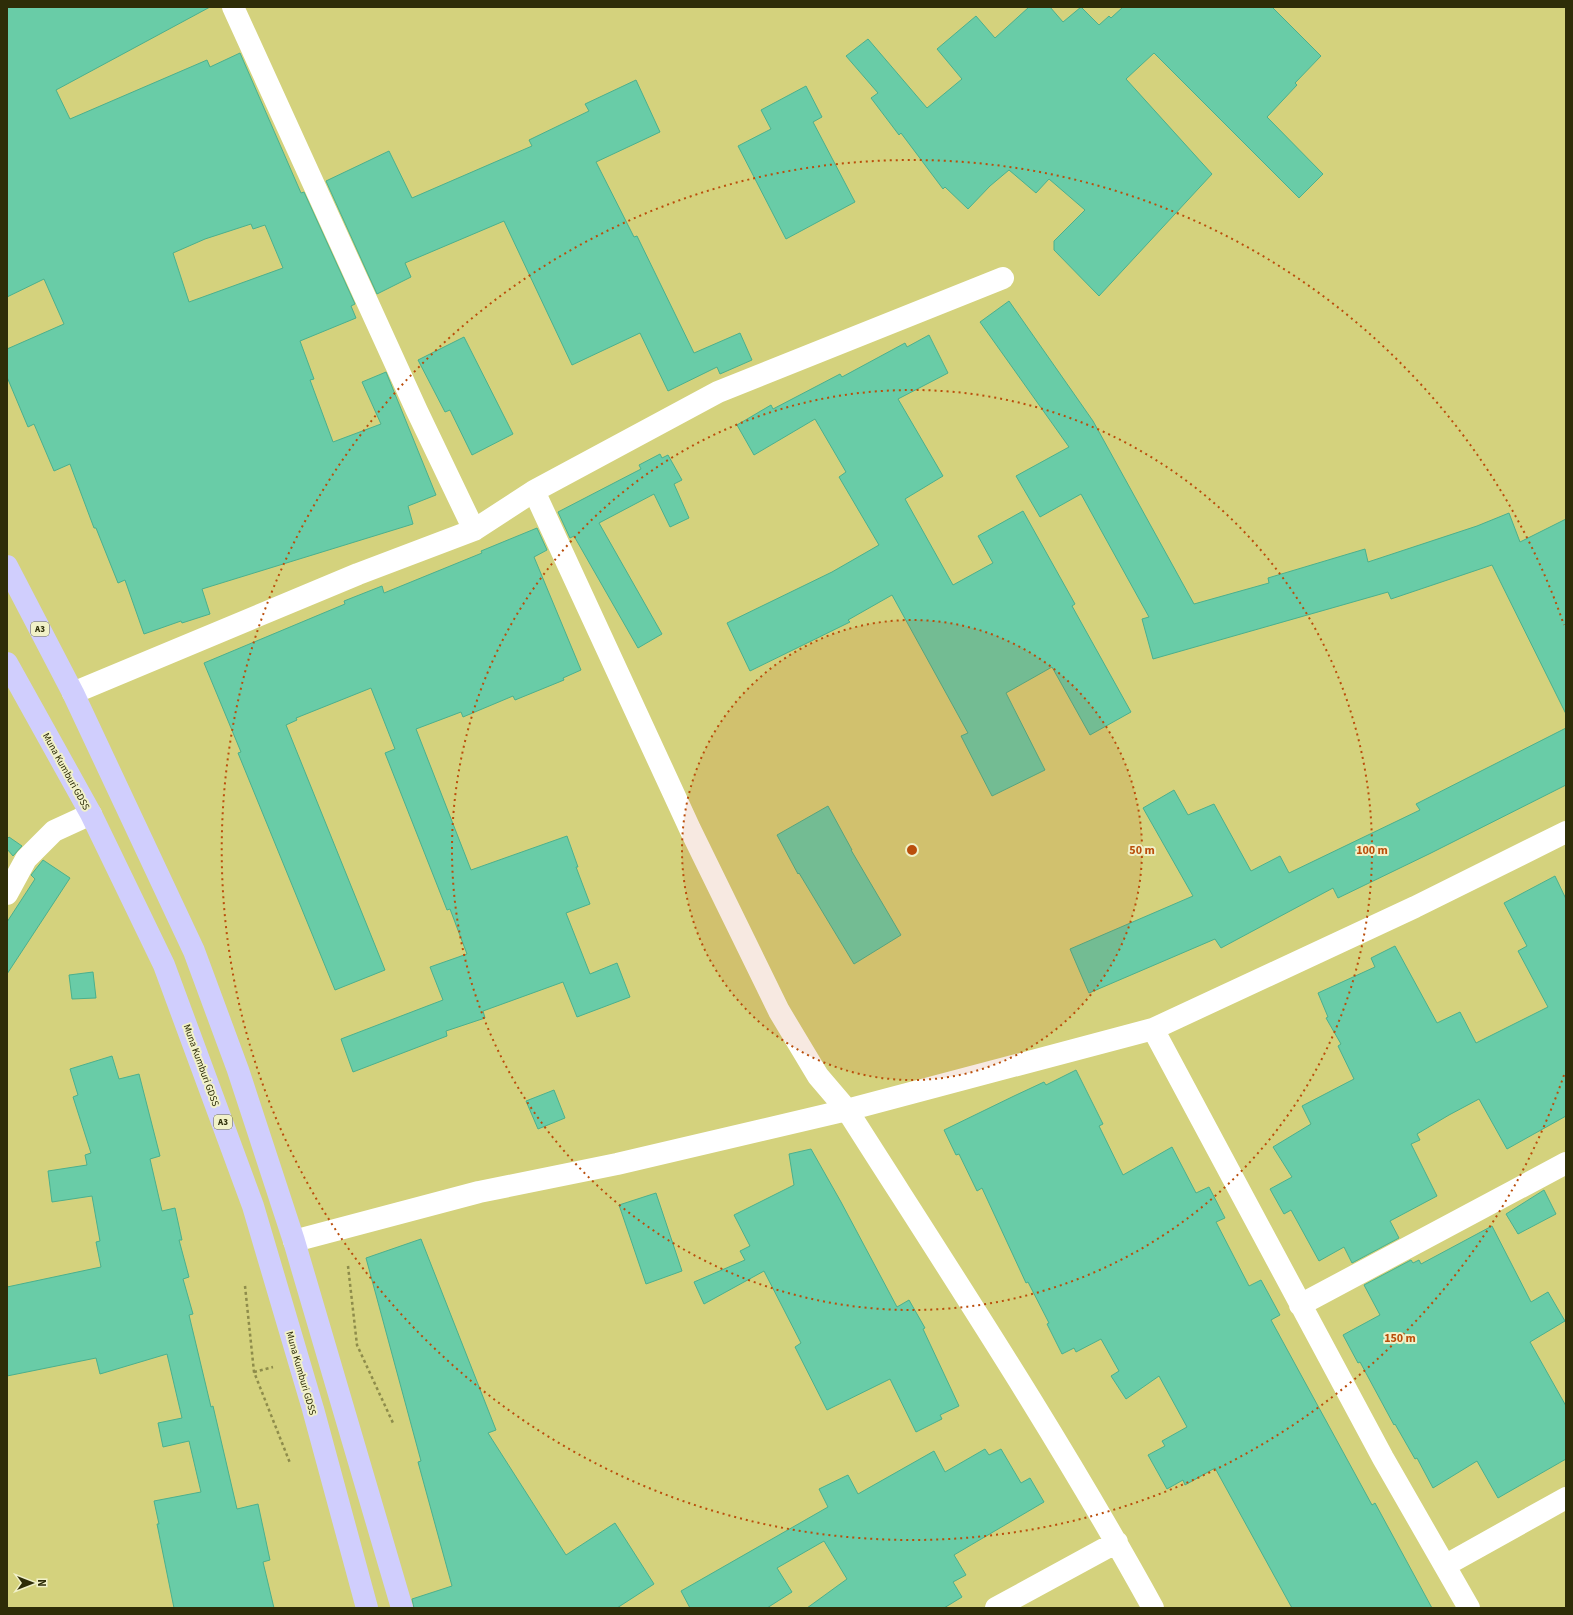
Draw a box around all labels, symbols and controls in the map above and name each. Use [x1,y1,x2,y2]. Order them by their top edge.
road number: A3 [31,622,49,636]
street label: Muna Kumburi GDSS [39,730,93,813]
text: 50 m [1129,842,1155,859]
text: 100 m [1356,842,1388,859]
centre of rings [905,843,919,857]
street label: Muna Kumburi GDSS [180,1022,222,1108]
road number: A3 [214,1115,232,1129]
street label: Muna Kumburi GDSS [282,1330,320,1417]
text: 150 m [1384,1330,1416,1347]
north arrow [12,1563,52,1603]
text: N [34,1579,49,1587]

